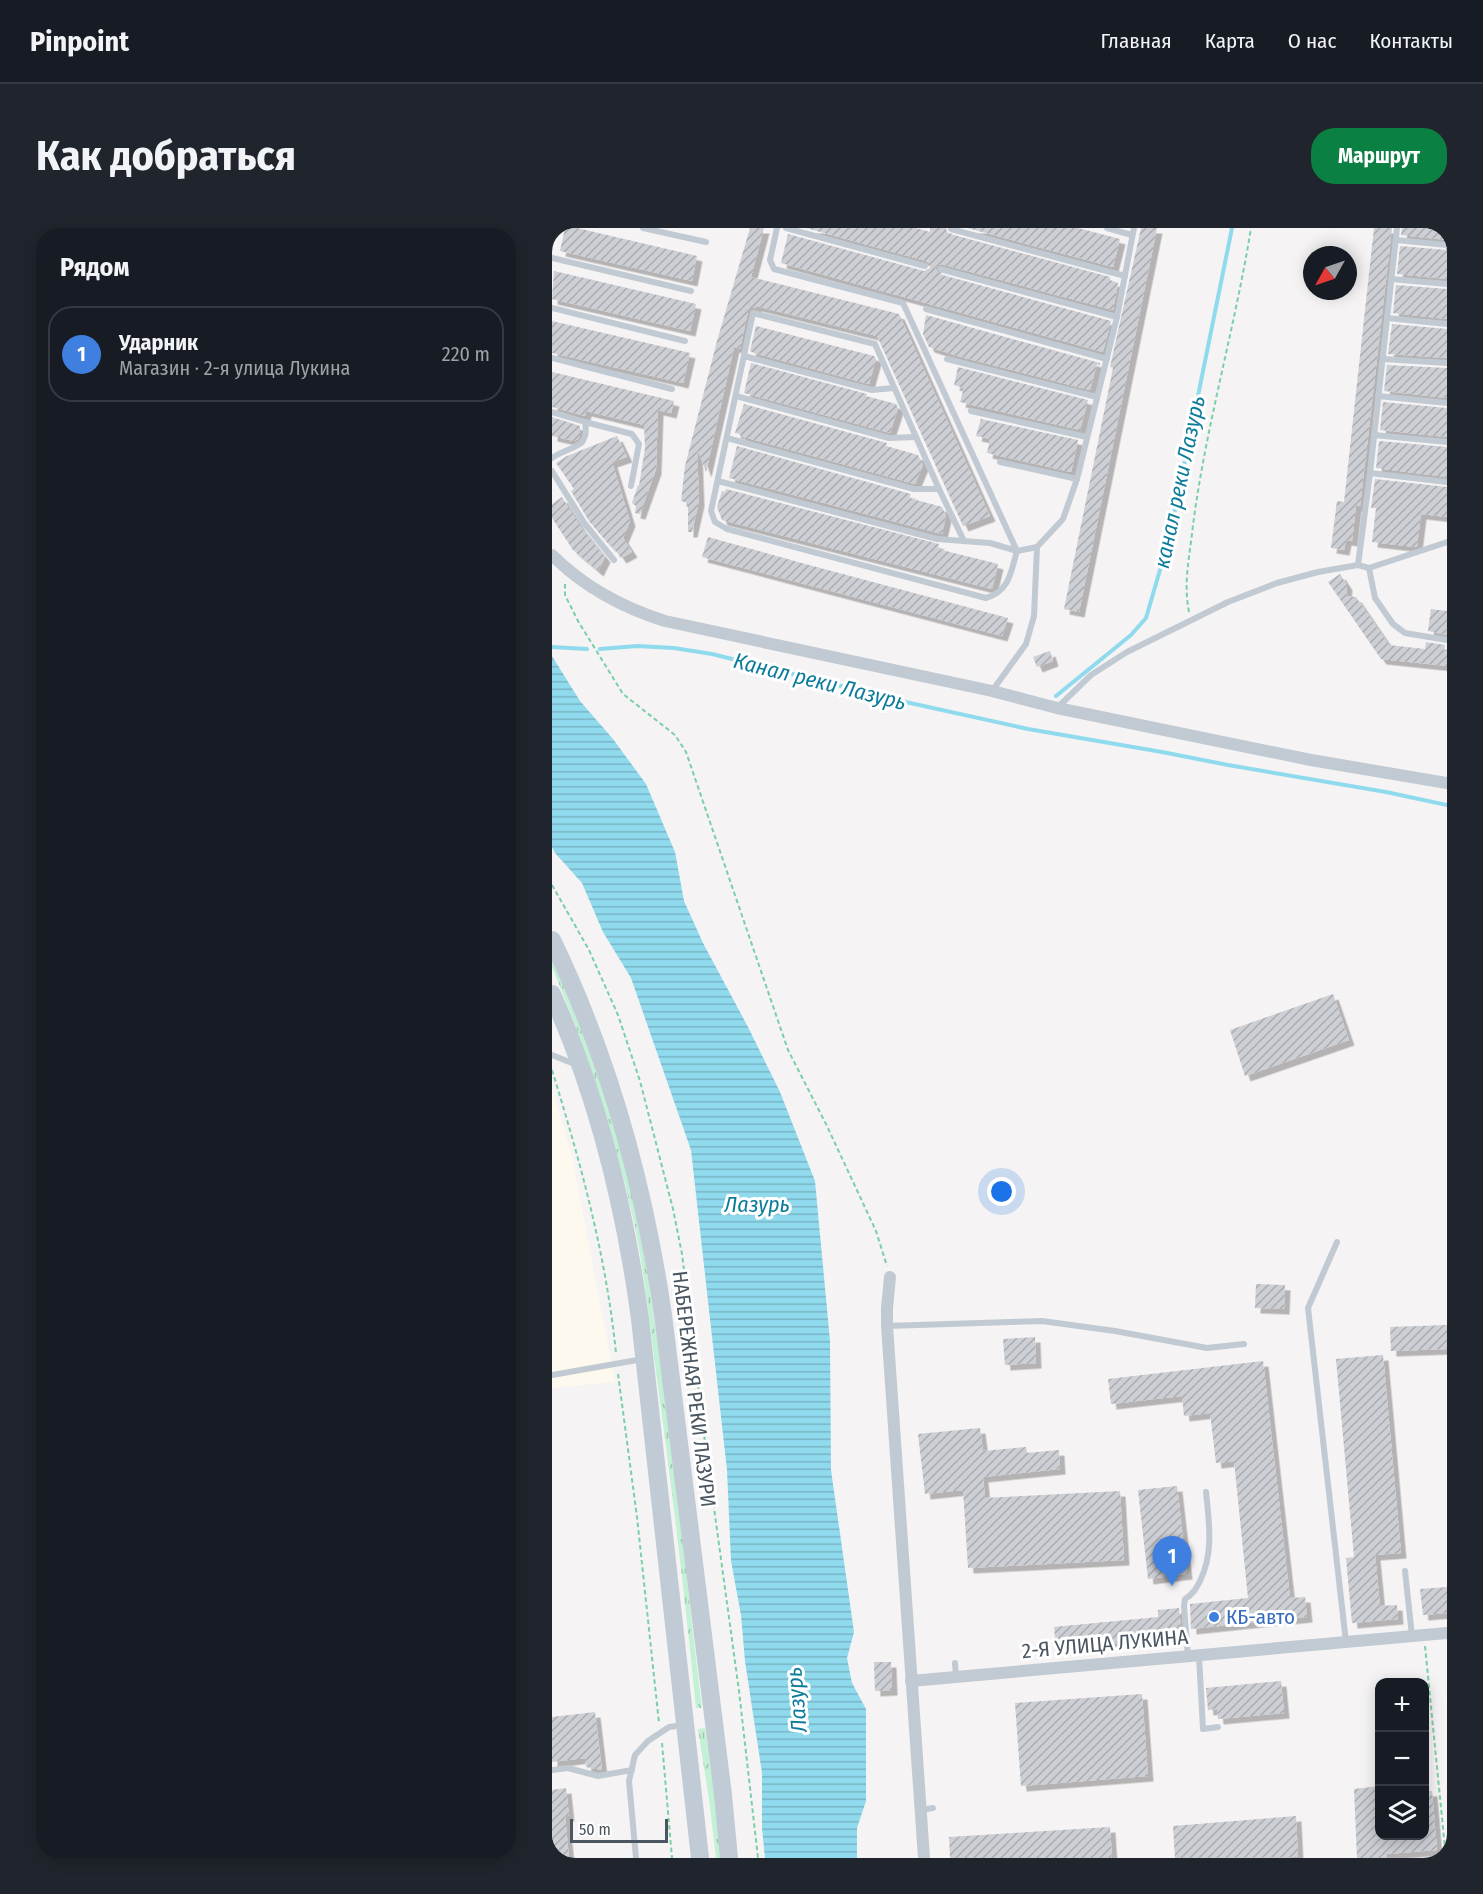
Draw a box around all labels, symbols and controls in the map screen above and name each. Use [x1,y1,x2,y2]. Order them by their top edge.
text: Pinpoint [30,25,129,58]
text: Главная [1101,28,1172,54]
text: Карта [1205,28,1255,54]
text: О нас [1288,28,1336,54]
text: Контакты [1369,28,1453,54]
button: Маршрут [1311,128,1447,184]
text: Как добраться [36,131,296,181]
north arrow [1303,246,1357,300]
text: Рядом [60,252,129,283]
text: Ударник [119,329,198,356]
text: 1 [77,342,86,366]
text: 220 m [442,342,490,366]
text: Магазин · 2-я улица Лукина [119,356,350,380]
water label: канал реки Лазурь [1148,393,1211,571]
water label: Канал реки Лазурь [731,647,909,716]
your location [987,1177,1016,1206]
water label: Лазурь [723,1191,790,1218]
street label: НАБЕРЕЖНАЯ РЕКИ ЛАЗУРИ [667,1269,721,1509]
pin: 1 [1152,1536,1192,1586]
place label: КБ-авто [1226,1604,1295,1630]
marker: КБ-авто [1207,1610,1221,1624]
street label: 2-Я УЛИЦА ЛУКИНА [1021,1624,1189,1664]
water label: Лазурь [780,1666,813,1735]
map controls [1375,1678,1429,1840]
button: + [1375,1678,1429,1732]
button: − [1375,1732,1429,1786]
button: layers [1375,1786,1429,1840]
scale bar [570,1816,668,1844]
text: 50 m [579,1820,611,1839]

